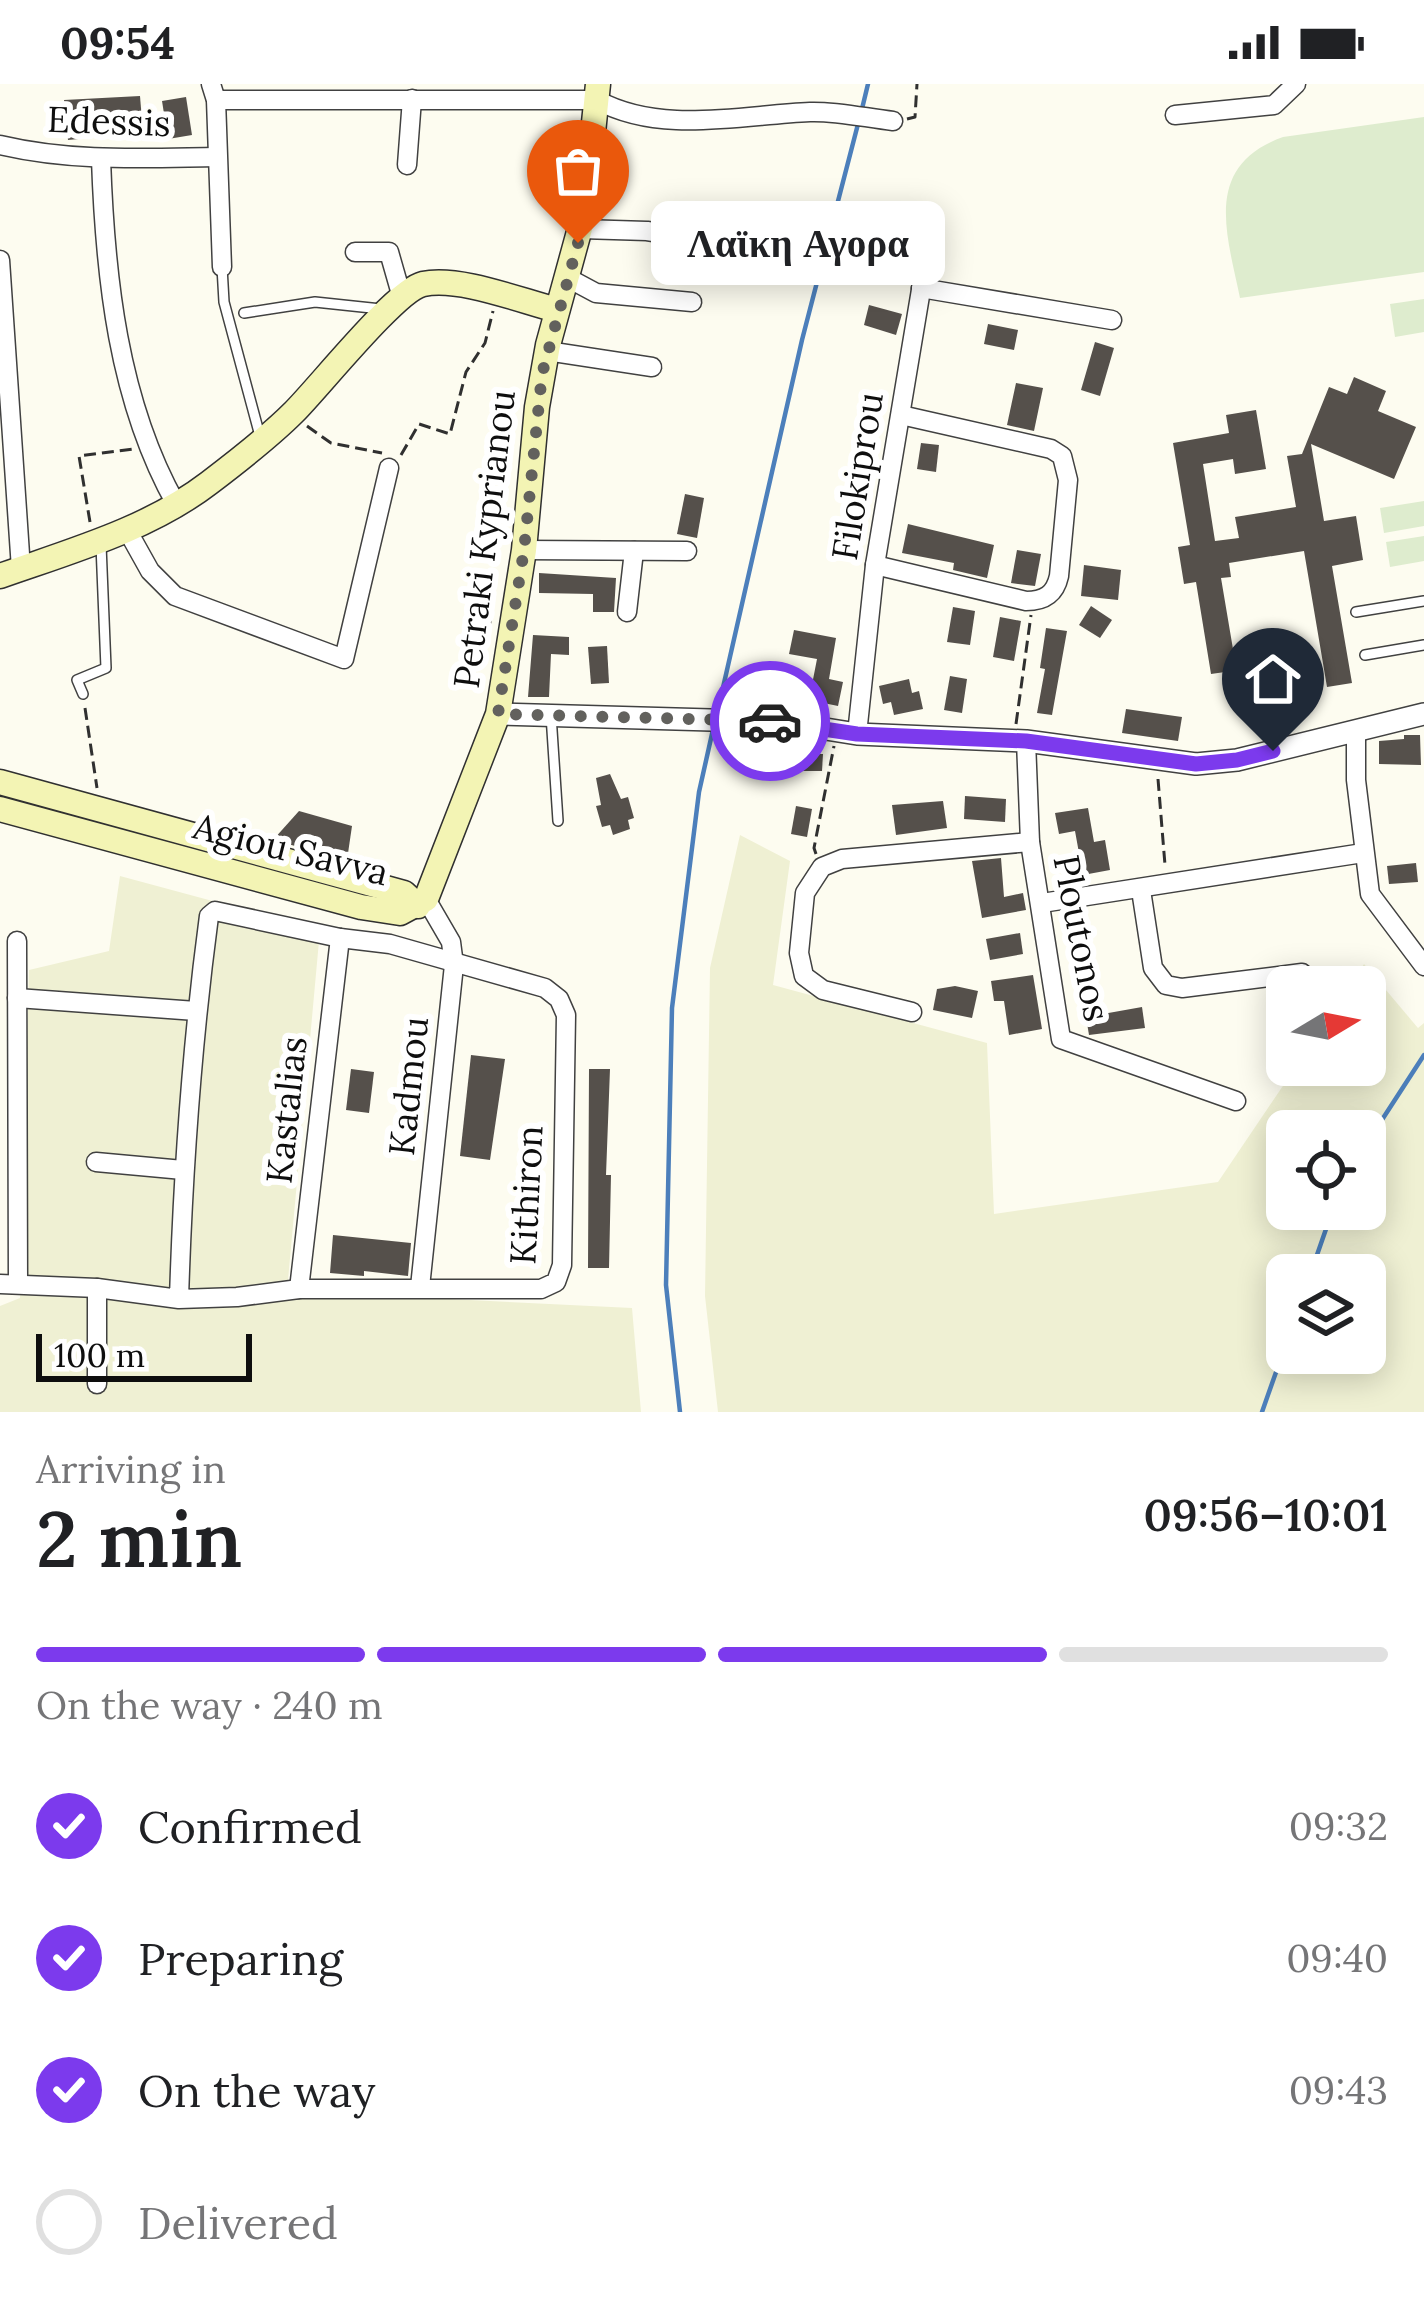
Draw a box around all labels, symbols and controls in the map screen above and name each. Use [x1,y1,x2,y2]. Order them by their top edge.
text: 09:54 [60,14,175,71]
street label: Edessis [46,96,172,146]
pin [527,120,629,243]
icon: bag [545,138,611,204]
callout: Λαϊκη Αγορα [650,201,944,285]
text: Λαϊκη Αγορα [687,218,909,268]
street label: Petraki Kyprianou [443,387,525,691]
street label: Filokiprou [821,389,893,563]
pin [1222,628,1324,751]
icon: home [1240,646,1306,712]
courier [710,661,830,781]
icon: car [737,688,803,754]
street label: Agiou Savva [188,802,393,895]
street label: Ploutonos [1043,851,1121,1025]
north arrow [1266,966,1386,1086]
map controls [1266,966,1386,1374]
street label: Kadmou [378,1014,438,1158]
street label: Kastalias [255,1034,317,1186]
button: locate [1266,1110,1386,1230]
street label: Kithiron [499,1124,553,1266]
button: layers [1266,1254,1386,1374]
scale bar [36,1328,252,1381]
text: 100 m [54,1334,145,1376]
text: Arriving in [36,1444,226,1494]
text: 09:56–10:01 [1143,1486,1388,1543]
text: 2 min [36,1489,243,1588]
text: On the way · 240 m [36,1680,383,1730]
icon: check [36,1793,102,1859]
text: Confirmed [138,1798,362,1855]
text: 09:32 [1289,1801,1388,1851]
icon: check [36,1925,102,1991]
text: Preparing [138,1930,343,1987]
text: 09:40 [1286,1933,1388,1983]
icon: check [36,2057,102,2123]
text: On the way [138,2062,376,2119]
text: 09:43 [1289,2065,1388,2115]
text: Delivered [138,2194,338,2251]

